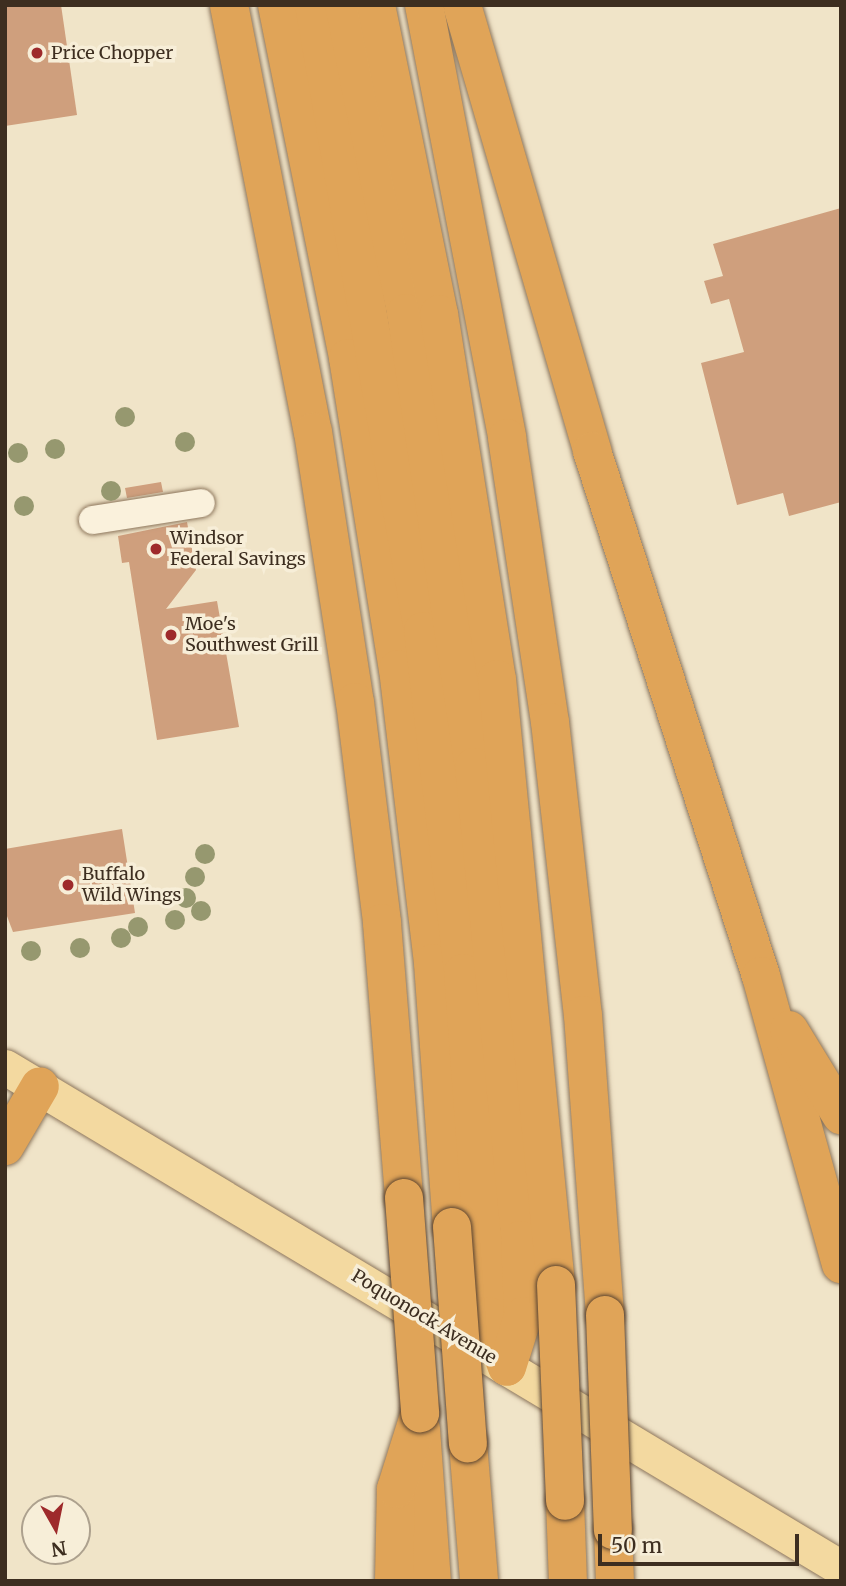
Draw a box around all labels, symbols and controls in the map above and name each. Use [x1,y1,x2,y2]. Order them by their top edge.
place label: Price Chopper [51,42,173,64]
marker: Price Chopper [29,45,45,61]
place label: Windsor Federal Savings [170,528,306,570]
marker: Windsor Federal Savings [148,541,164,557]
place label: Moe's Southwest Grill [185,614,319,656]
marker: Moe's Southwest Grill [163,627,179,643]
place label: Buffalo Wild Wings [82,864,181,906]
marker: Buffalo Wild Wings [60,877,76,893]
street label: Poquonock Avenue [348,1265,500,1369]
north arrow [21,1495,91,1565]
scale bar [601,1520,802,1564]
text: 50 m [611,1532,662,1559]
text: N [50,1536,68,1562]

